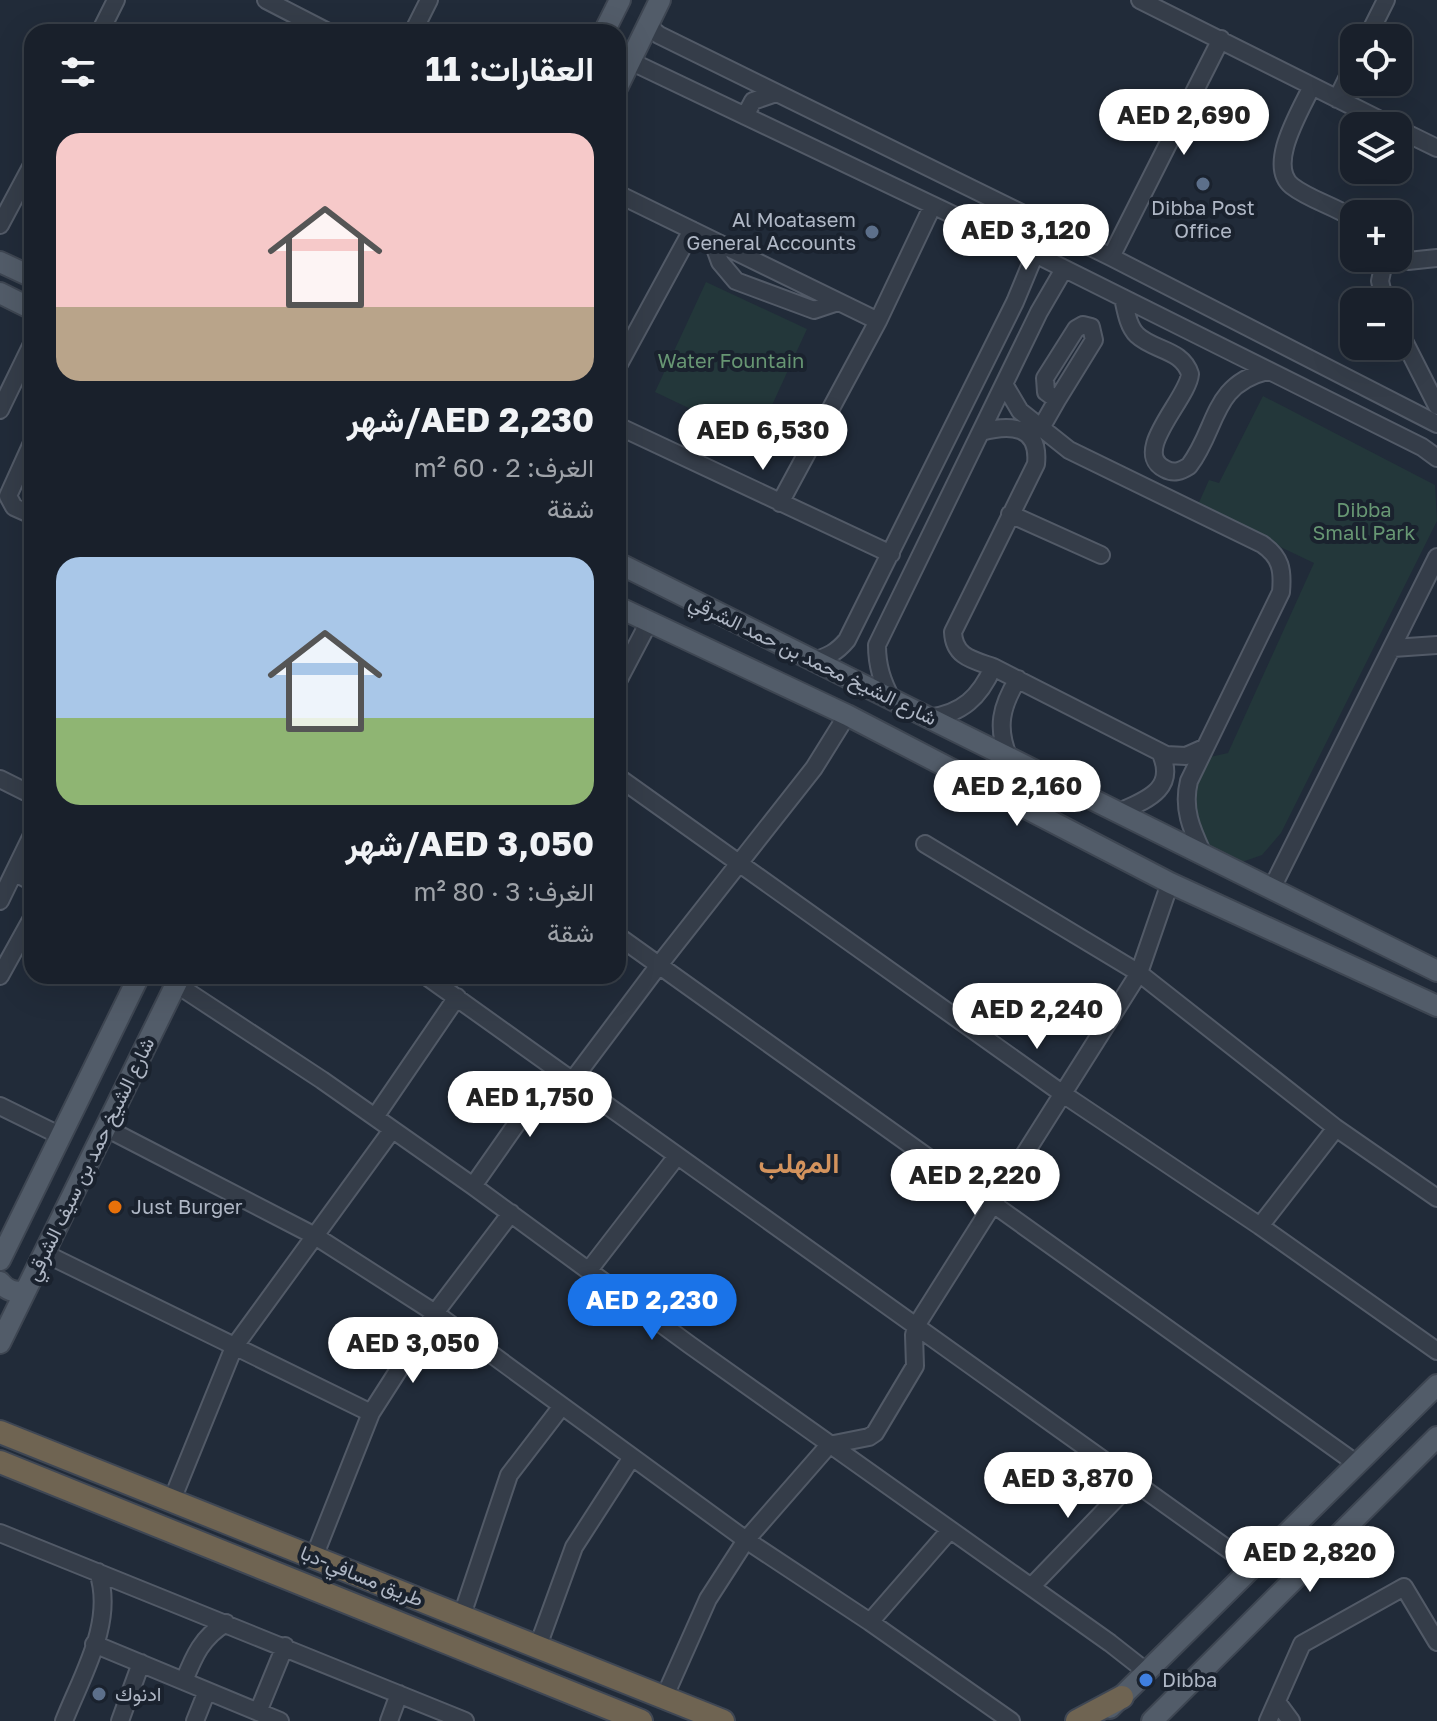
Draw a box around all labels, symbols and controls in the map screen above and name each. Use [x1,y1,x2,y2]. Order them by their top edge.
map controls [1340,24,1412,360]
button: locate [1340,24,1412,96]
text: العقارات: 11 [426,48,594,88]
icon: filters [56,50,100,94]
pin: AED 2,690 [1092,89,1276,157]
text: AED 2,690 [1117,99,1251,130]
button: layers [1340,112,1412,184]
marker: Dibba Post Office [1194,175,1212,193]
icon: home [253,185,397,329]
place label: Dibba Post Office [1151,195,1255,242]
button: + [1340,200,1412,272]
pin: AED 3,120 [934,204,1118,272]
place label: Al Moatasem General Accounts [686,207,856,254]
text: AED 3,120 [961,214,1091,245]
marker: Al Moatasem General Accounts [863,223,881,241]
button: − [1340,288,1412,360]
park label: Water Fountain [658,348,804,372]
text: AED 2,230/شهر [347,399,594,439]
pin: AED 6,530 [671,404,855,472]
text: AED 6,530 [696,414,830,445]
text: الغرف: 2 · 60 m² [414,452,594,483]
text: شقة [547,493,594,524]
park label: Dibba Small Park [1313,497,1415,544]
street label: شارع الشيخ محمد بن حمد الشرقي [683,589,941,735]
icon: home [253,609,397,753]
pin: AED 2,160 [925,760,1109,828]
text: AED 2,160 [952,770,1082,801]
text: AED 3,050/شهر [345,823,594,863]
text: الغرف: 3 · 80 m² [414,876,594,907]
text: شقة [547,917,594,948]
pin: AED 2,240 [945,983,1129,1051]
text: AED 2,240 [971,993,1103,1024]
street label: شارع الشيخ حمد بن سيف الشرقي [20,1033,164,1287]
pin: AED 1,750 [438,1071,622,1139]
text: AED 1,750 [466,1081,594,1112]
district label: المهلب [759,1146,839,1181]
pin: AED 2,220 [883,1149,1067,1217]
text: AED 2,220 [909,1159,1041,1190]
place label: Just Burger [131,1194,243,1218]
marker: Just Burger [106,1198,124,1216]
pin: AED 2,230 [560,1274,744,1342]
text: AED 2,230 [586,1284,718,1315]
pin: AED 3,050 [321,1317,505,1385]
text: AED 3,050 [346,1327,480,1358]
pin: AED 3,870 [976,1452,1160,1520]
text: AED 3,870 [1002,1462,1134,1493]
pin: AED 2,820 [1218,1526,1402,1594]
text: AED 2,820 [1243,1536,1377,1567]
street label: طريق مسافي-دبا [295,1539,427,1616]
place label: Dibba [1162,1667,1217,1691]
marker: Dibba [1137,1671,1155,1689]
place label: ادنوك [115,1681,161,1707]
marker: ادنوك [90,1685,108,1703]

